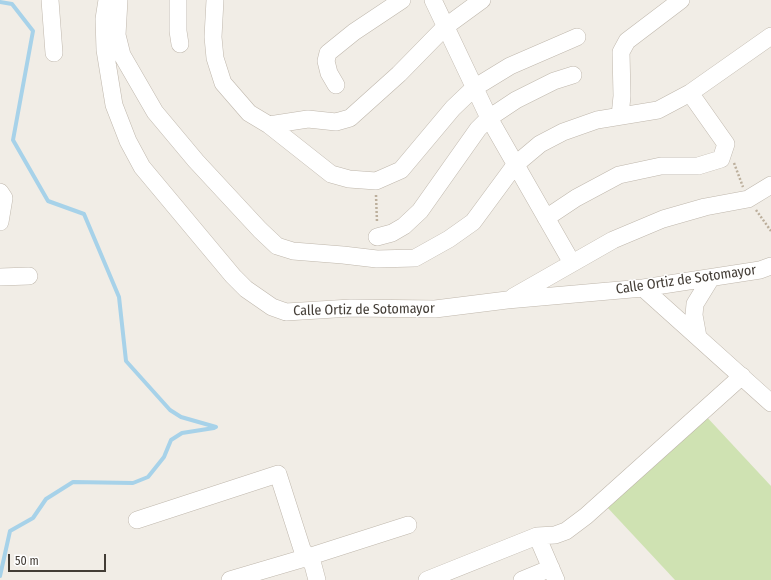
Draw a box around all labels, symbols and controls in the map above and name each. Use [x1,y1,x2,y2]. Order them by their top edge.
street label: Calle Ortiz de Sotomayor [615,262,757,298]
street label: Calle Ortiz de Sotomayor [293,300,435,320]
scale bar [10,546,108,572]
text: 50 m [15,554,39,568]

